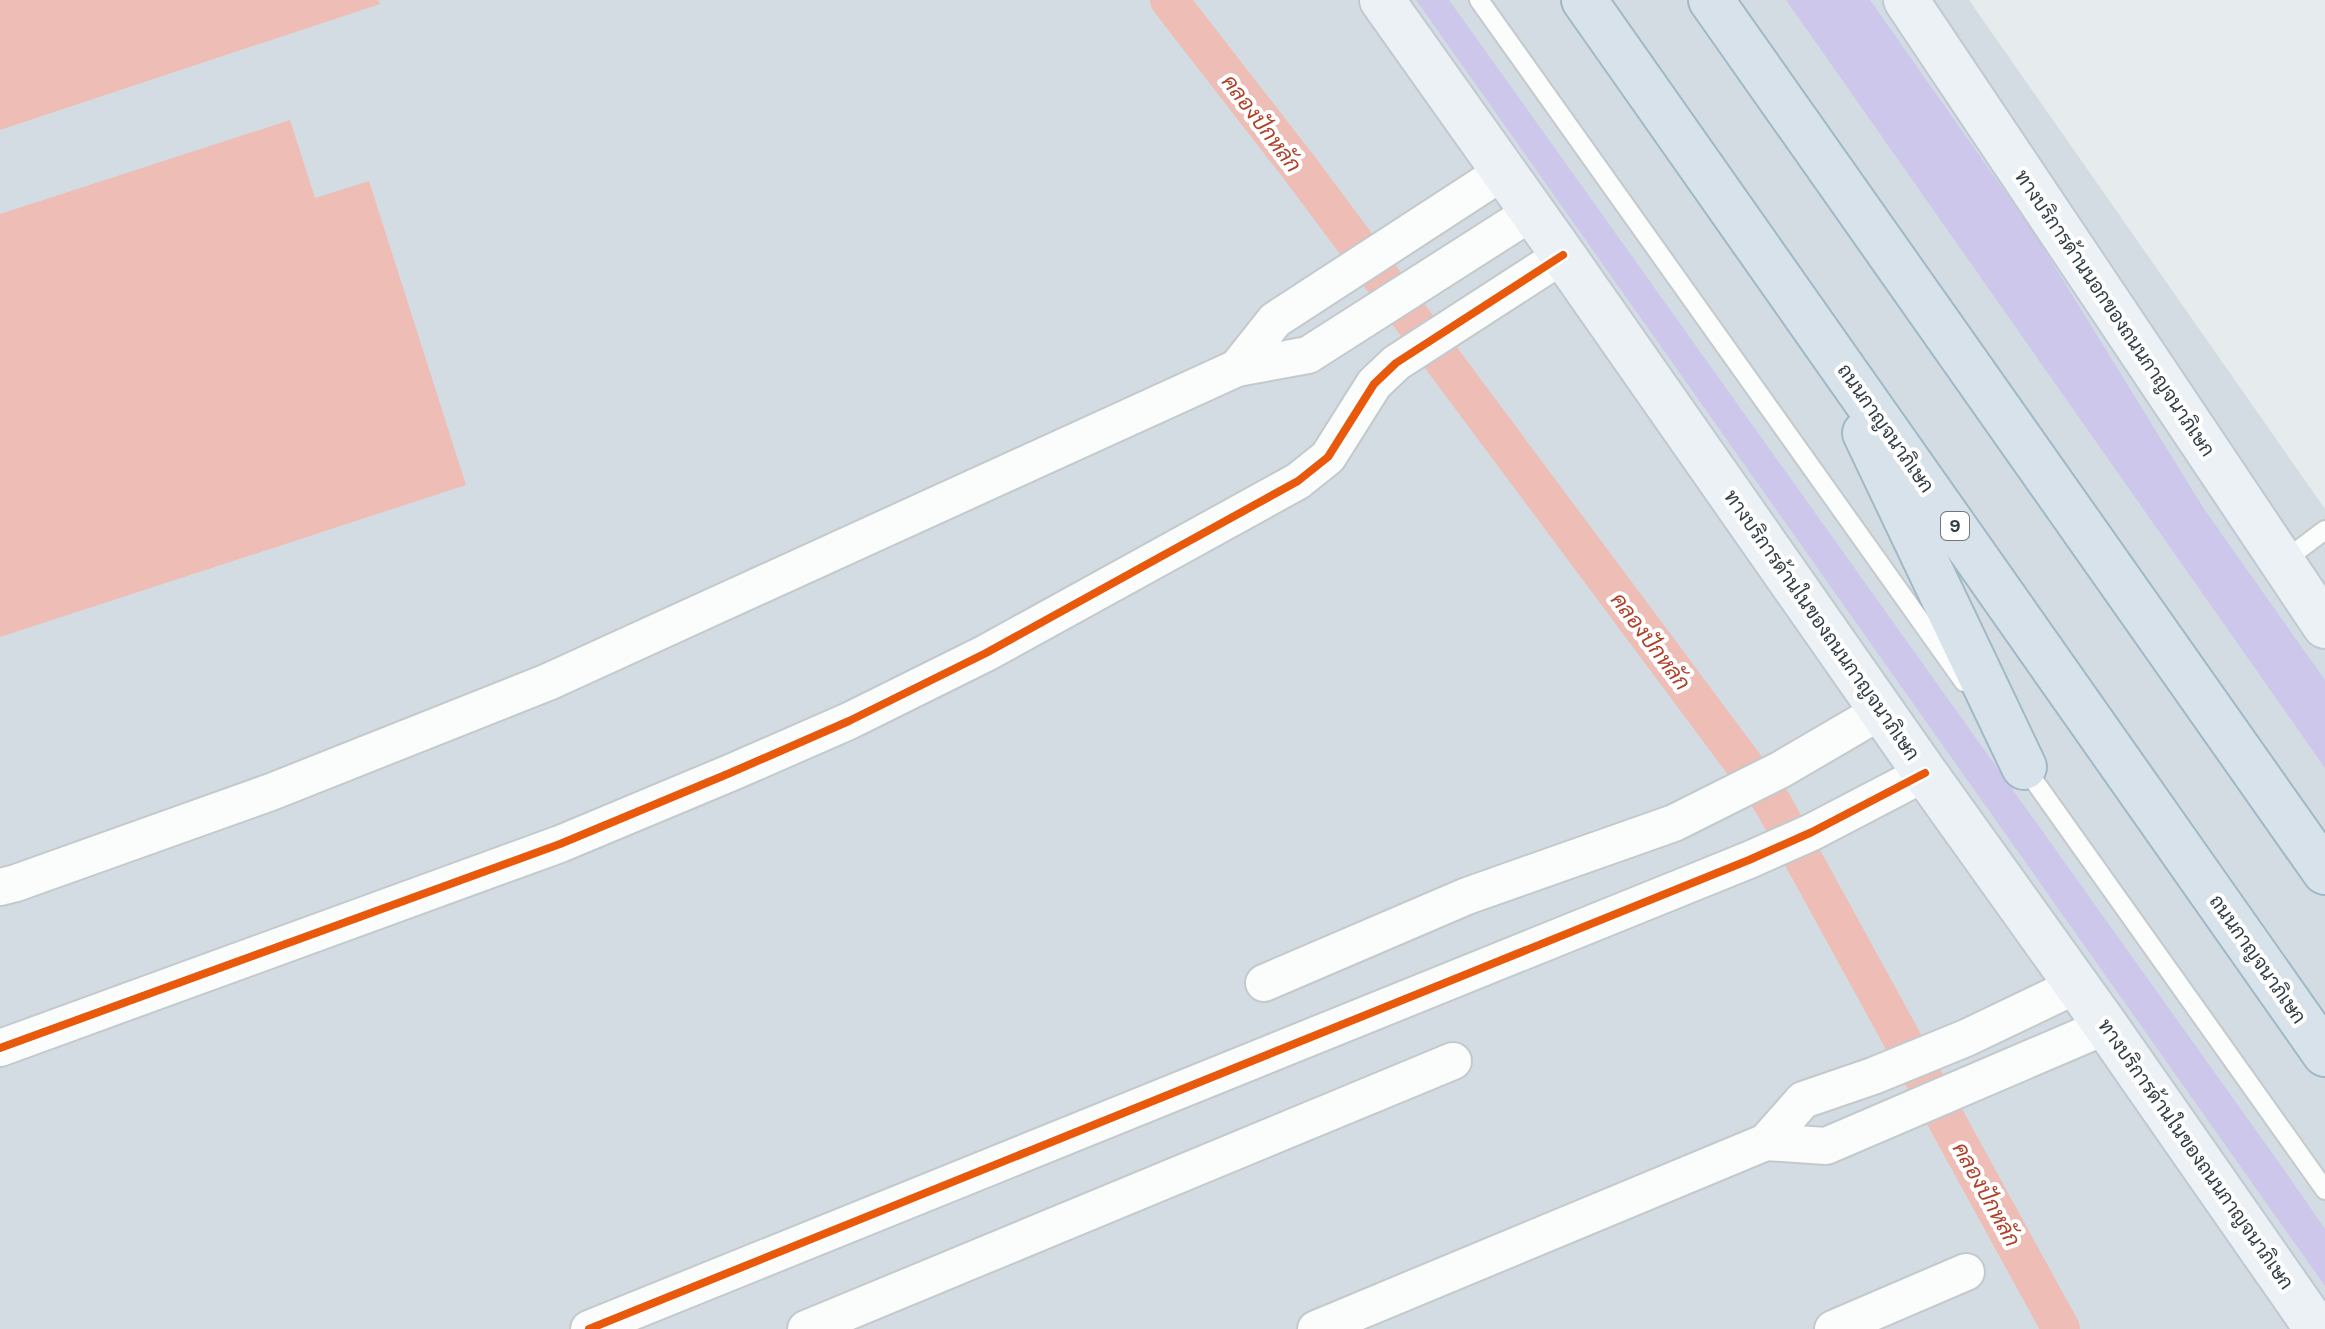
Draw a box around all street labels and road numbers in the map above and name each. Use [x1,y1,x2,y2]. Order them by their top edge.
street label: ทางบริการด้านนอกของถนนกาญจนาภิเษก [2009,165,2221,461]
street label: ถนนกาญจนาภิเษก [1832,358,1940,498]
street label: ทางบริการด้านในของถนนกาญจนาภิเษก [1718,485,1926,765]
road number: 9 [1941,512,1969,540]
street label: ถนนกาญจนาภิเษก [2204,889,2312,1029]
street label: ทางบริการด้านในของถนนกาญจนาภิเษก [2092,1014,2300,1294]

